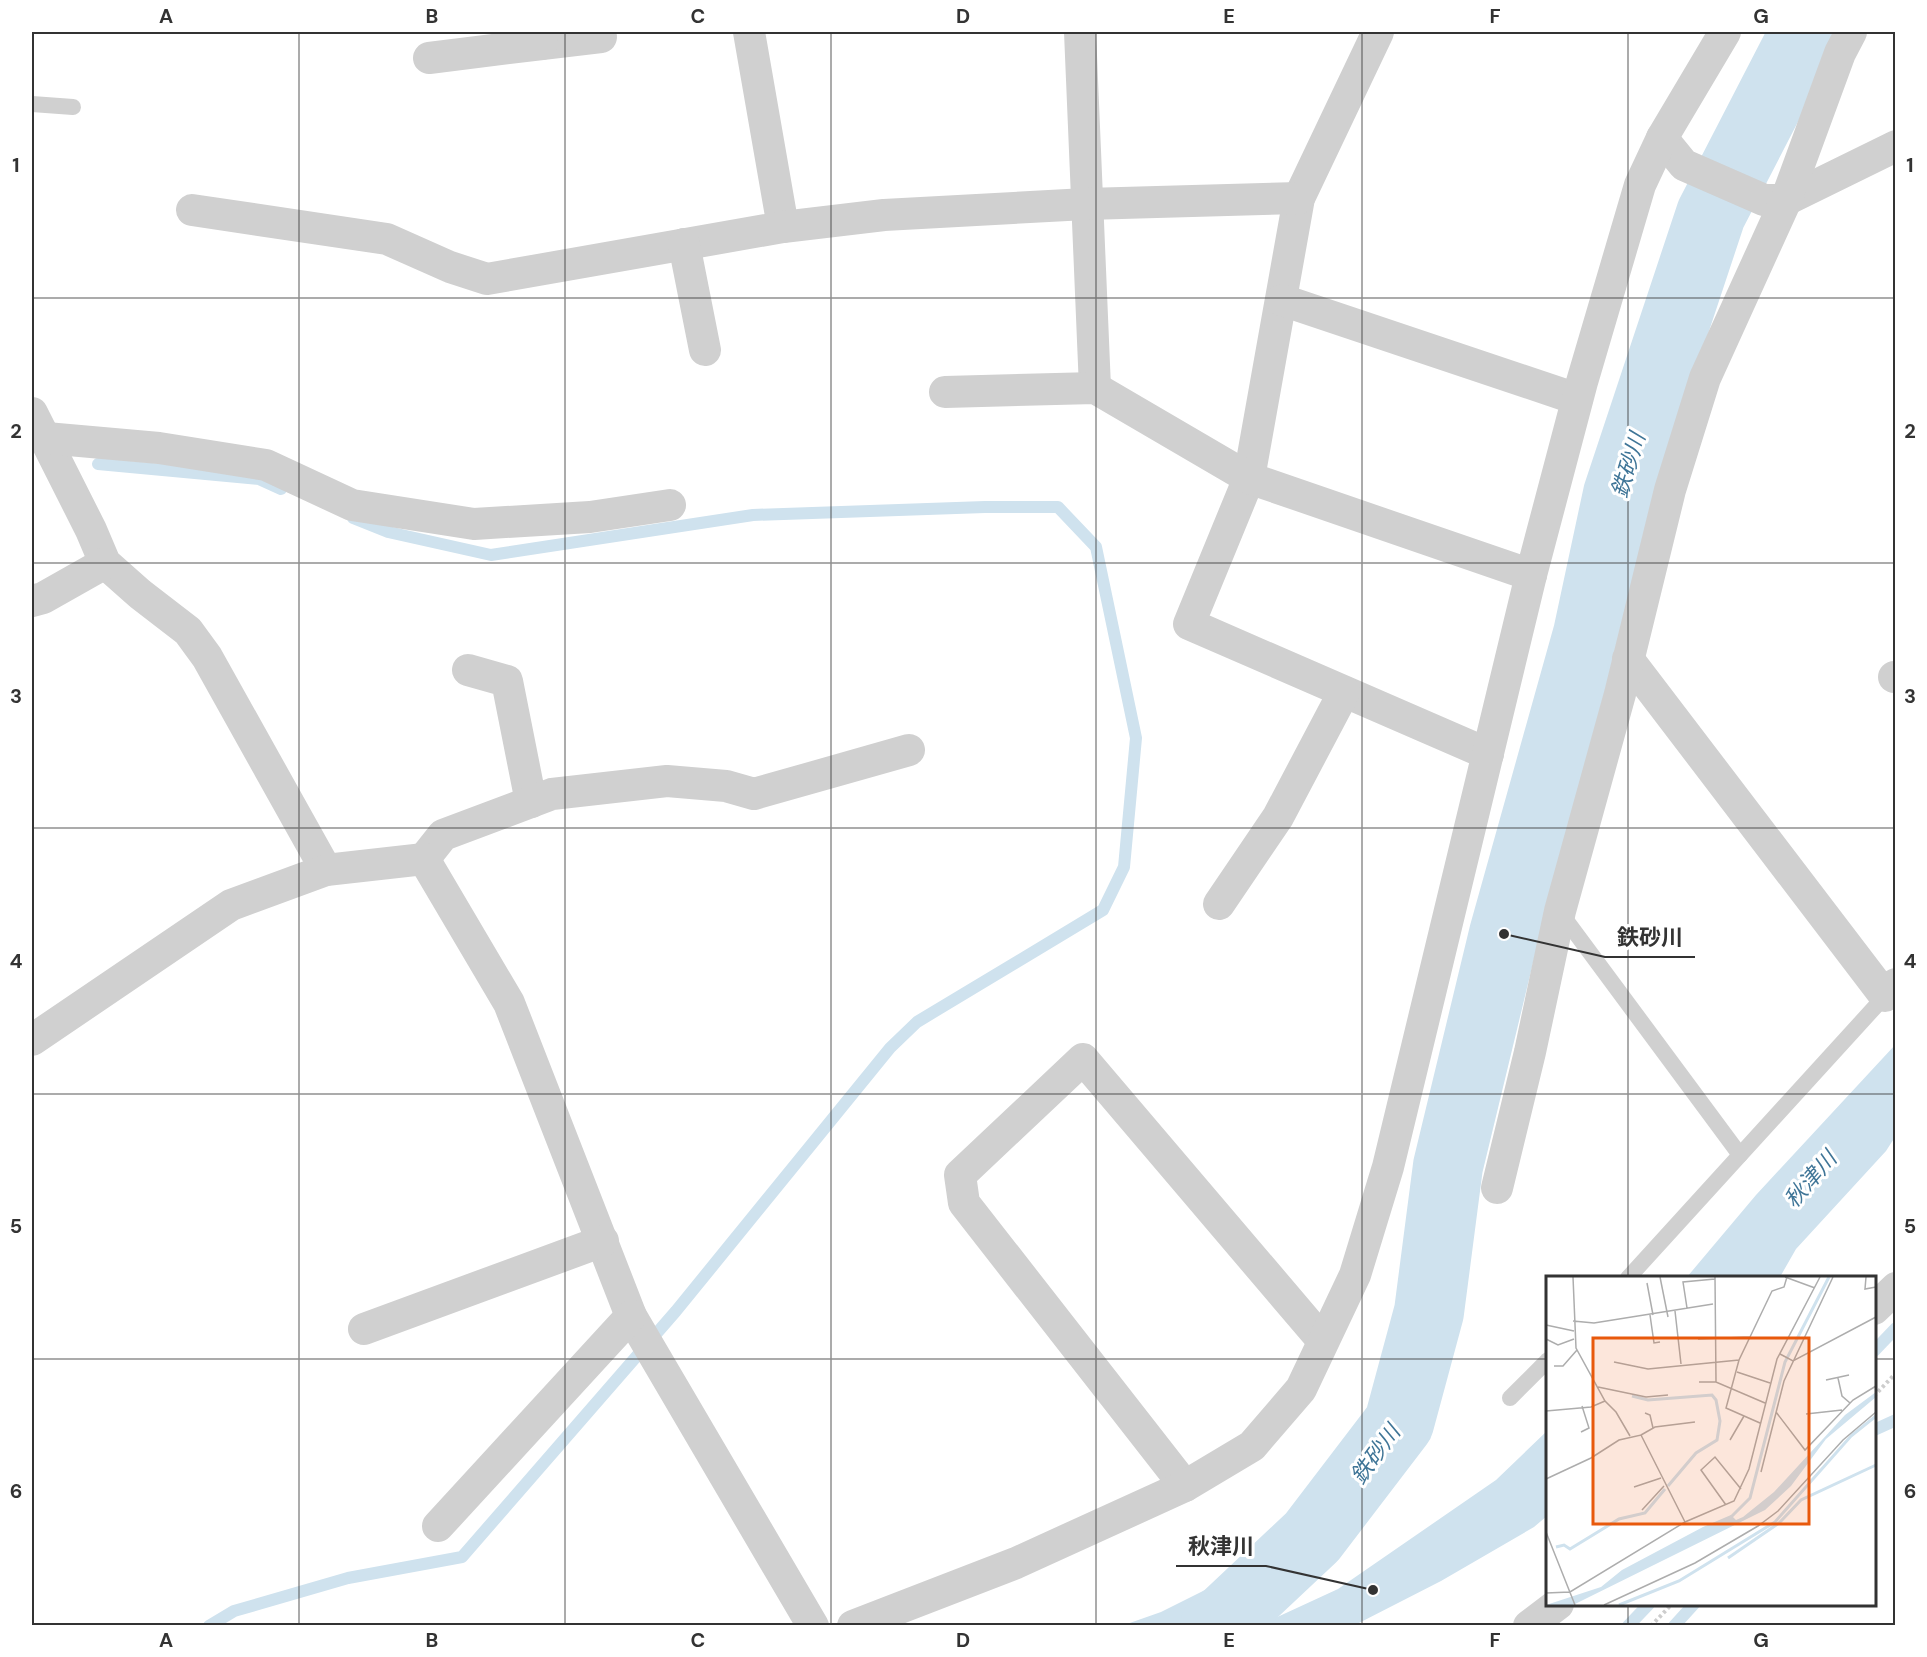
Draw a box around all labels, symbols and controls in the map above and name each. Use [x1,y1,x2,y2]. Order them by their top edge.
text: A [159,3,173,29]
text: B [426,3,438,29]
text: C [691,3,705,29]
text: D [956,3,970,29]
text: E [1223,3,1235,29]
text: F [1489,3,1501,29]
text: G [1753,3,1769,29]
text: 1 [12,152,20,178]
text: 1 [1906,152,1914,178]
text: 2 [10,418,22,444]
text: 2 [1904,418,1916,444]
water label: 鉄砂川 [1605,427,1653,501]
text: 3 [10,683,22,709]
text: 3 [1904,683,1916,709]
callout: 鉄砂川 [1605,917,1695,957]
text: 鉄砂川 [1617,923,1683,952]
text: 4 [10,948,23,974]
text: 4 [1904,948,1917,974]
water label: 秋津川 [1778,1143,1844,1214]
text: 5 [10,1213,22,1239]
text: 5 [1904,1213,1916,1239]
inset map [1546,1276,1876,1606]
water label: 鉄砂川 [1344,1417,1408,1490]
text: 6 [10,1478,22,1504]
text: 6 [1904,1478,1916,1504]
callout: 秋津川 [1176,1526,1266,1566]
text: 秋津川 [1188,1532,1254,1561]
text: A [159,1627,173,1653]
text: B [426,1627,438,1653]
text: C [691,1627,705,1653]
text: D [956,1627,970,1653]
text: E [1223,1627,1235,1653]
text: F [1489,1627,1501,1653]
text: G [1753,1627,1769,1653]

